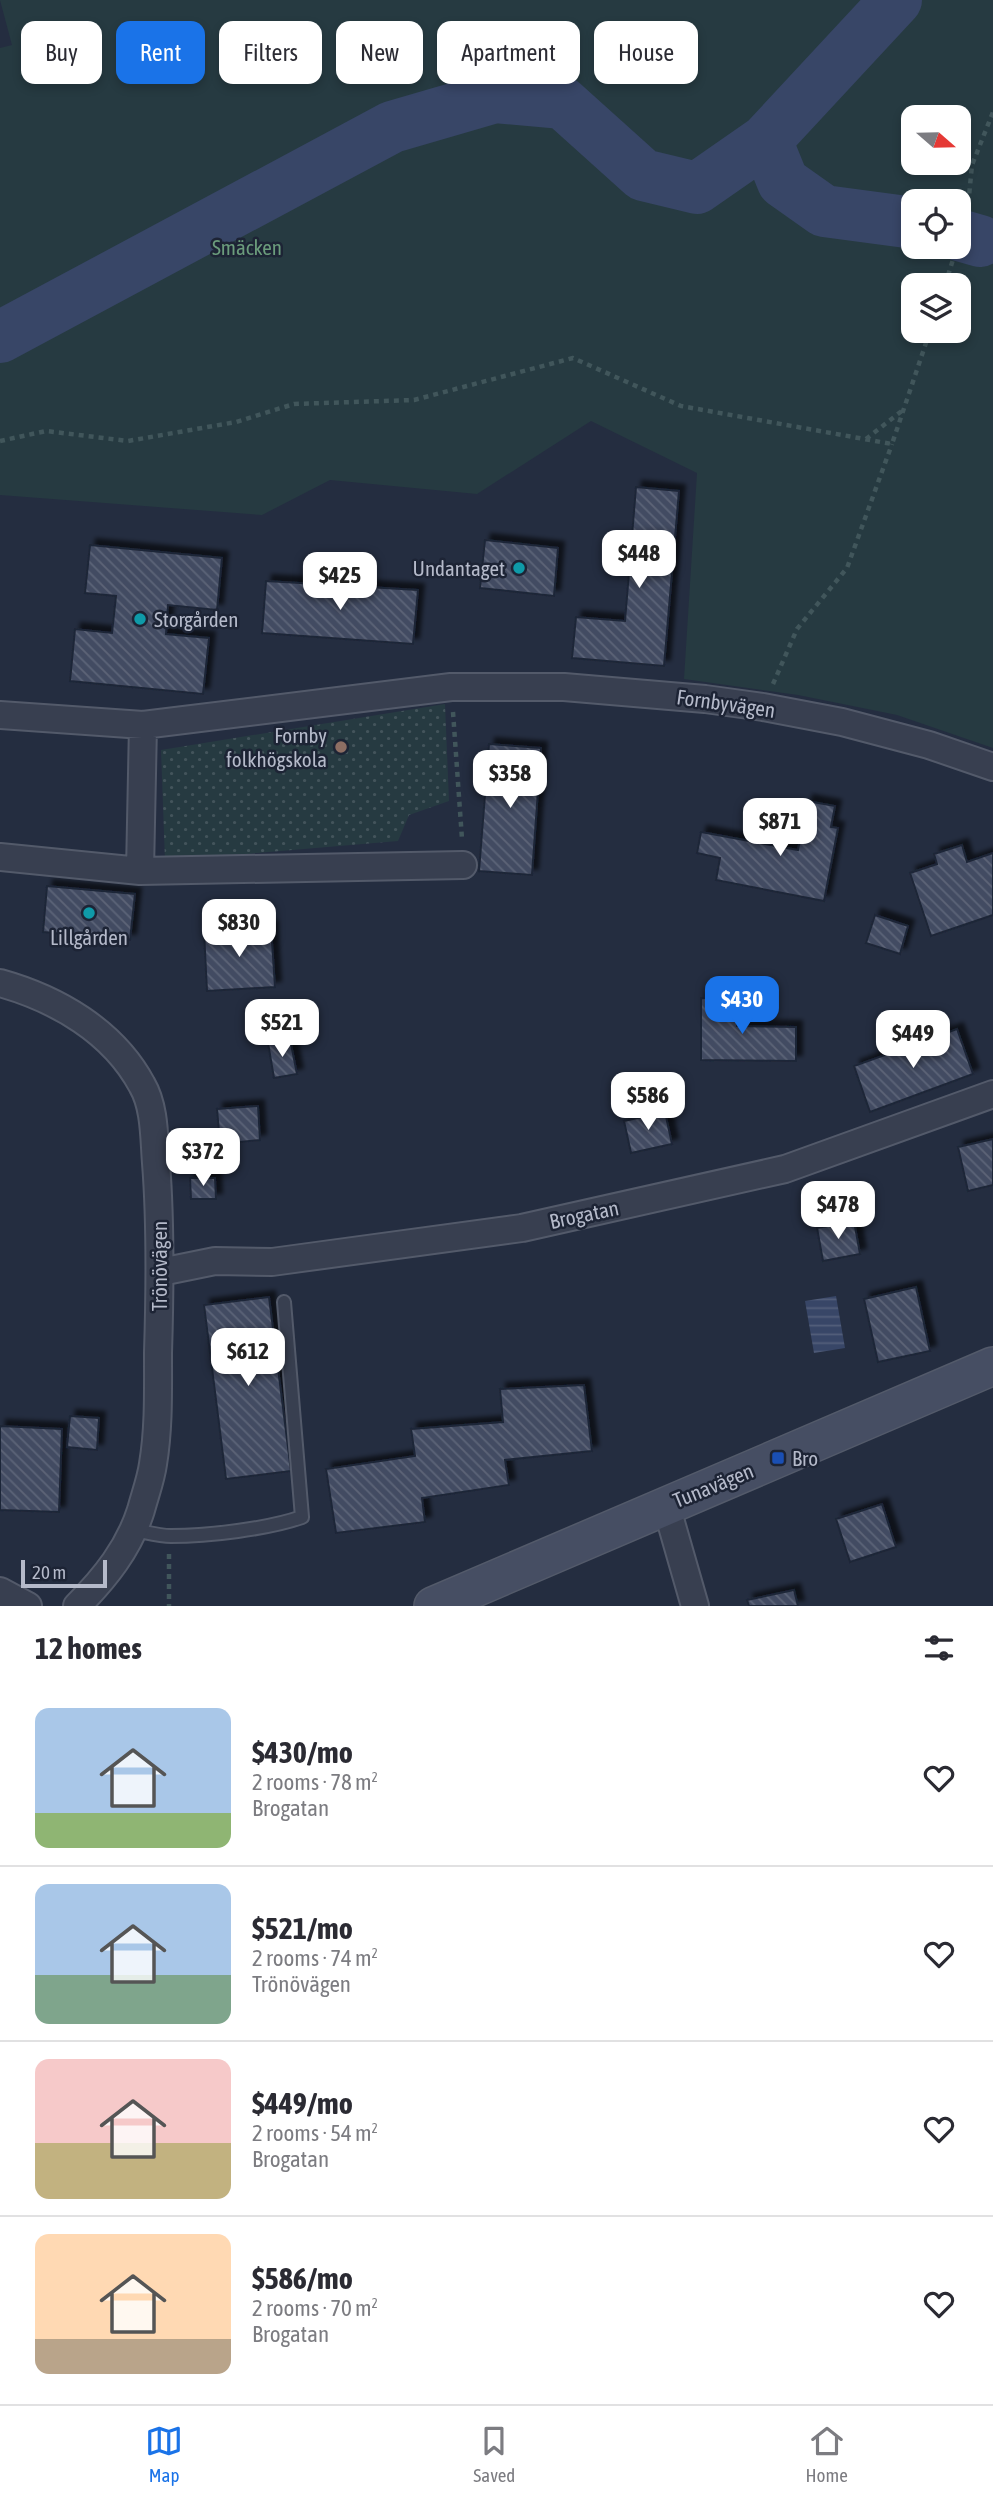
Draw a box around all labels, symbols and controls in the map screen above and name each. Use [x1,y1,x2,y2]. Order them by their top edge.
chip: Buy [21,21,102,84]
chip: Rent [116,21,205,84]
chip: Filters [219,21,322,84]
chip: New [336,21,423,84]
chip: Apartment [437,21,580,84]
chip: House [594,21,698,84]
north arrow [901,105,971,175]
map controls [901,105,971,343]
button: locate [901,189,971,259]
park label: Smäcken [212,235,282,259]
button: layers [901,273,971,343]
pin: $448 [598,530,680,590]
text: $448 [618,540,660,566]
pin: $425 [299,552,381,612]
place label: Undantaget [413,556,505,580]
marker: Undantaget [511,560,527,576]
text: $425 [319,562,361,588]
place label: Storgården [154,607,238,631]
marker: Storgården [132,611,148,627]
street label: Fornbyvägen [675,684,777,722]
place label: Fornby folkhögskola [226,723,327,771]
marker: Fornby folkhögskola [333,739,349,755]
pin: $358 [469,750,551,810]
text: $358 [489,760,531,786]
pin: $871 [739,798,821,858]
text: $871 [759,808,801,834]
pin: $830 [198,900,280,959]
marker: Lillgården [81,905,97,921]
text: $830 [218,909,260,935]
place label: Lillgården [50,925,128,949]
pin: $430 [701,976,783,1036]
text: $430 [721,986,763,1012]
pin: $521 [241,1000,323,1059]
text: $521 [261,1009,303,1035]
pin: $449 [872,1010,954,1070]
text: $449 [892,1020,934,1046]
pin: $586 [607,1072,689,1132]
text: $586 [627,1082,669,1108]
pin: $372 [162,1128,244,1188]
text: $372 [182,1138,224,1164]
pin: $478 [797,1182,879,1241]
text: $478 [817,1191,859,1217]
street label: Brogatan [547,1195,621,1233]
street label: Trönövägen [147,1221,171,1311]
pin: $612 [207,1328,289,1388]
text: $612 [227,1338,269,1364]
place label: Bro [792,1446,818,1470]
marker: Bro [770,1450,786,1466]
street label: Tunavägen [669,1458,757,1512]
scale bar [21,1557,107,1589]
text: 20 m [32,1561,66,1583]
icon: filters [920,1629,958,1667]
text: 12 homes [35,1631,142,1665]
text: $430/mo [252,1735,353,1769]
icon: home [91,1736,175,1820]
icon: heart [920,1759,958,1797]
text: 2 rooms · 78 m² [252,1769,378,1795]
text: Brogatan [252,1795,329,1821]
text: $521/mo [252,1911,353,1945]
icon: home [91,1912,175,1996]
icon: heart [920,1935,958,1973]
text: 2 rooms · 74 m² [252,1945,378,1971]
text: Trönövägen [252,1971,351,1997]
text: $449/mo [252,2086,353,2120]
icon: home [91,2087,175,2171]
icon: heart [920,2110,958,2148]
text: 2 rooms · 54 m² [252,2120,378,2146]
text: Brogatan [252,2146,329,2172]
text: $586/mo [252,2261,353,2295]
icon: home [91,2262,175,2346]
icon: heart [920,2285,958,2323]
text: 2 rooms · 70 m² [252,2295,378,2321]
text: Brogatan [252,2321,329,2347]
tab: Map [145,2422,183,2486]
tab: Saved [473,2422,515,2486]
tab: Home [806,2422,848,2486]

